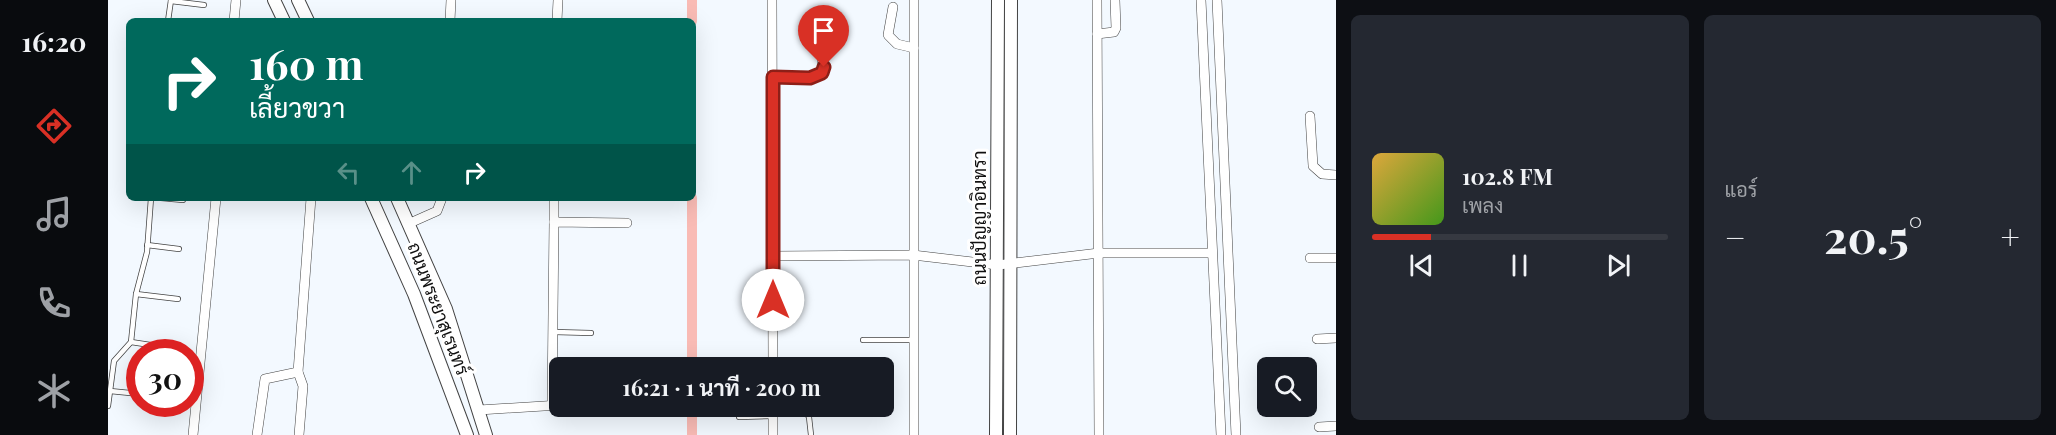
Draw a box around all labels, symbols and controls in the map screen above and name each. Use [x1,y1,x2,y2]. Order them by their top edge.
pin [798,5,849,67]
icon: arrive [807,14,840,47]
text: 16:20 [22,23,86,59]
text: 160 m [249,35,364,91]
icon: right [150,42,228,120]
text: เลี้ยวขวา [249,89,345,125]
icon: directions [33,105,75,147]
street label: ถนนปัญญาอินทรา [967,150,991,286]
icon: left [332,156,365,189]
icon: ahead [395,156,428,189]
icon: right [458,156,491,189]
text: 102.8 FM [1462,161,1553,191]
text: แอร์ [1725,175,1758,202]
text: เพลง [1462,191,1503,218]
icon: music [33,193,75,235]
text: 20.5° [1824,205,1923,265]
text: − [1725,214,1746,258]
text: + [2001,214,2020,258]
street label: ถนนพระยาสุเรนทร์ [402,239,475,379]
icon: previous [1405,249,1438,282]
icon: pause [1503,249,1536,282]
icon: next [1602,249,1635,282]
position arrow [741,268,805,332]
icon: phone [33,282,75,324]
speed limit sign: 30 [126,339,204,417]
map controls [1257,357,1317,417]
button: search [1257,357,1317,417]
icon: climate [33,370,75,412]
text: 16:21 · 1 นาที · 200 m [622,372,821,402]

